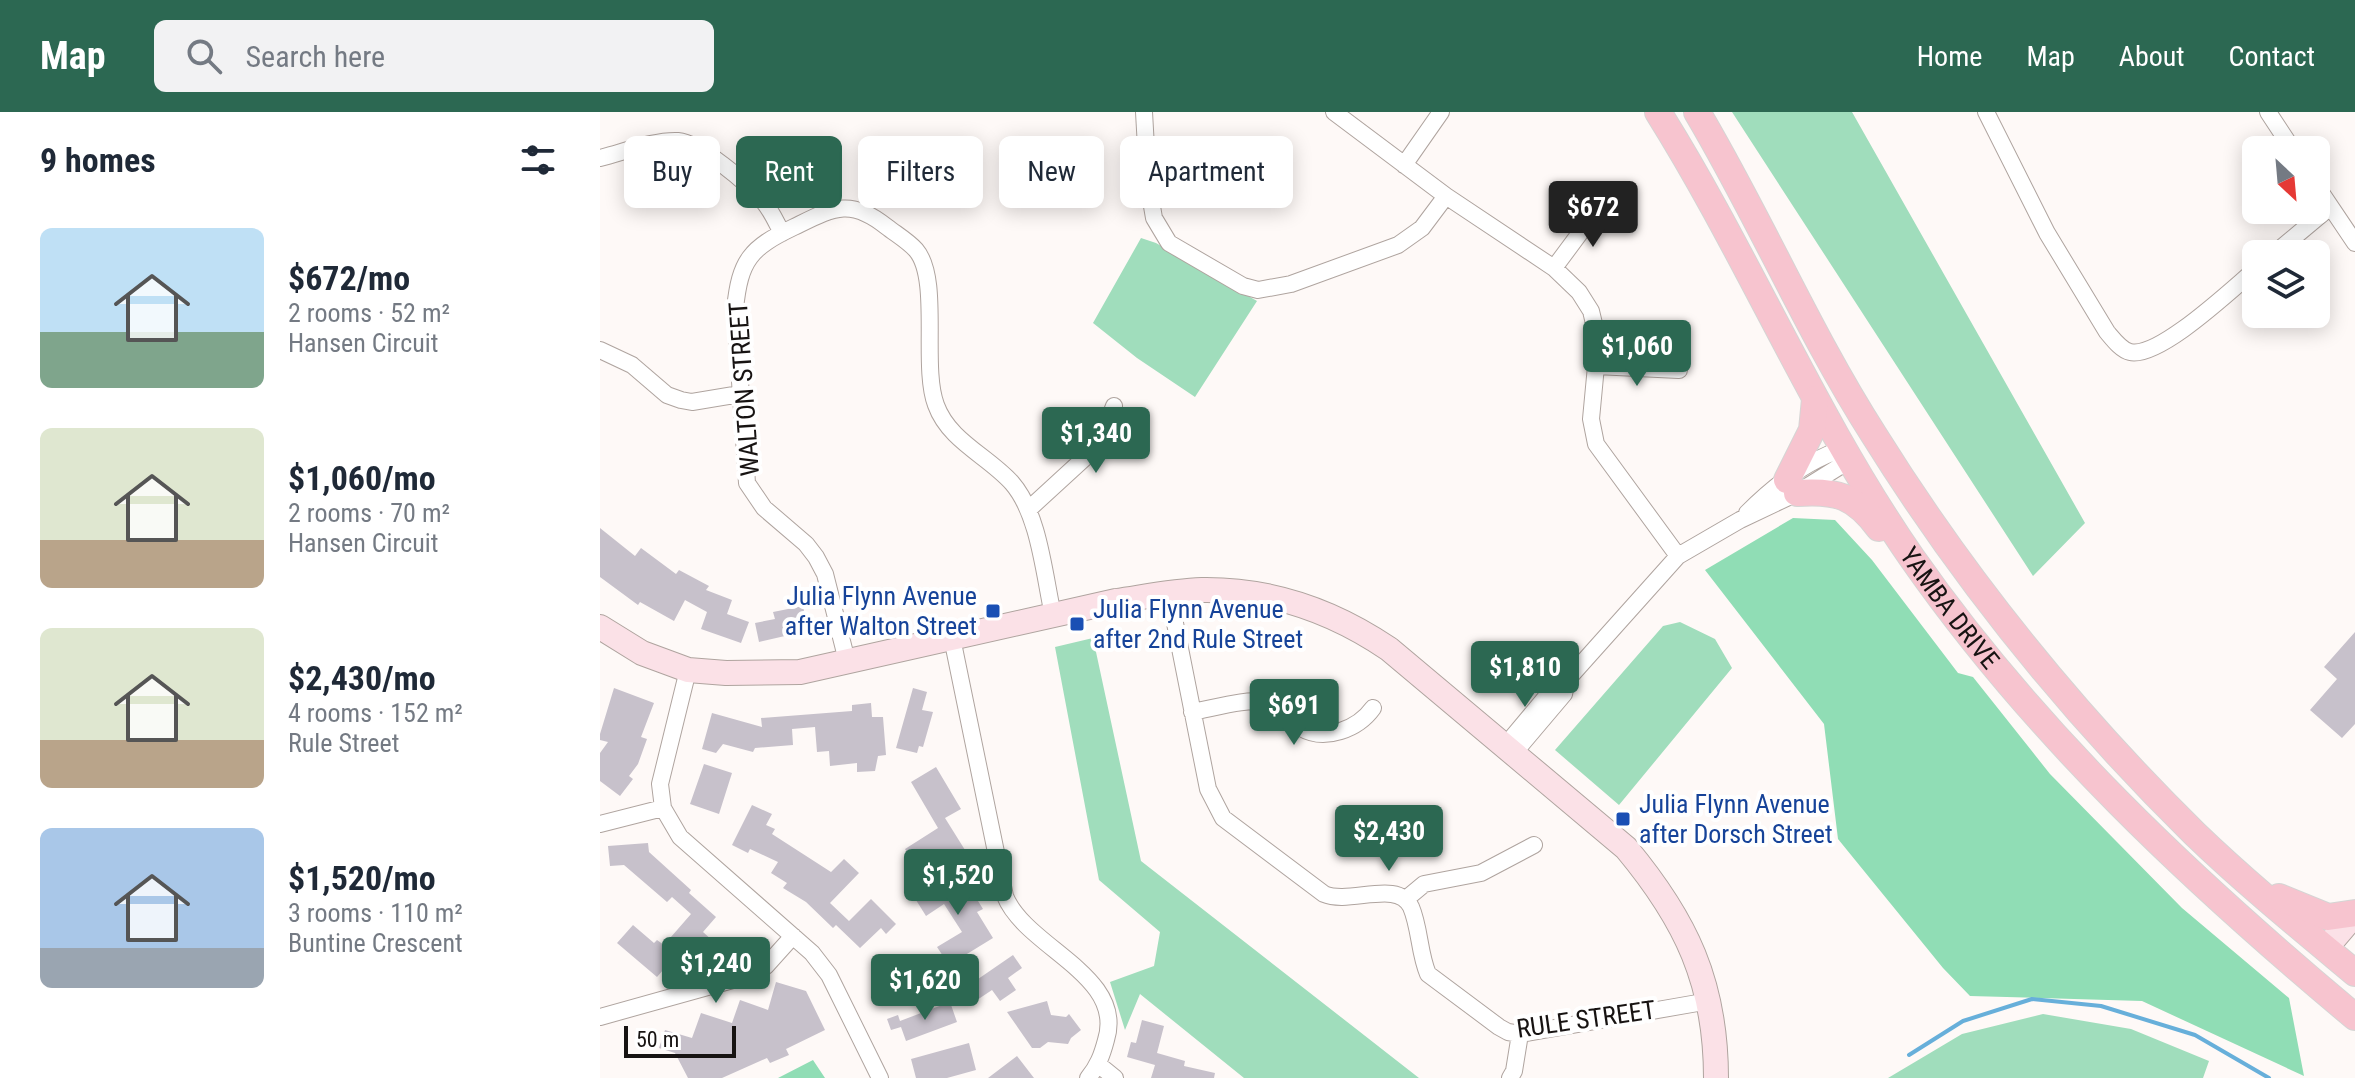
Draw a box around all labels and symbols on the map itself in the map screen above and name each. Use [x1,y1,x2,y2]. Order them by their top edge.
north arrow [2242,136,2330,224]
pin: $672 [1546,181,1640,249]
street label: WALTON STREET [723,301,765,477]
pin: $1,060 [1572,320,1702,388]
pin: $1,340 [1031,407,1161,475]
street label: YAMBA DRIVE [1894,541,2005,675]
place label: Julia Flynn Avenue after Walton Street [785,581,977,641]
place label: Julia Flynn Avenue after 2nd Rule Street [1093,594,1303,654]
marker: Julia Flynn Avenue after Walton Street [984,602,1002,620]
marker: Julia Flynn Avenue after 2nd Rule Street [1068,615,1086,633]
pin: $1,810 [1460,641,1590,709]
pin: $691 [1247,679,1341,747]
place label: Julia Flynn Avenue after Dorsch Street [1639,789,1833,849]
pin: $2,430 [1324,805,1454,873]
marker: Julia Flynn Avenue after Dorsch Street [1614,810,1632,828]
pin: $1,520 [893,849,1023,917]
pin: $1,240 [651,937,781,1005]
pin: $1,620 [860,954,990,1022]
street label: RULE STREET [1515,994,1657,1044]
scale bar [624,1022,736,1058]

